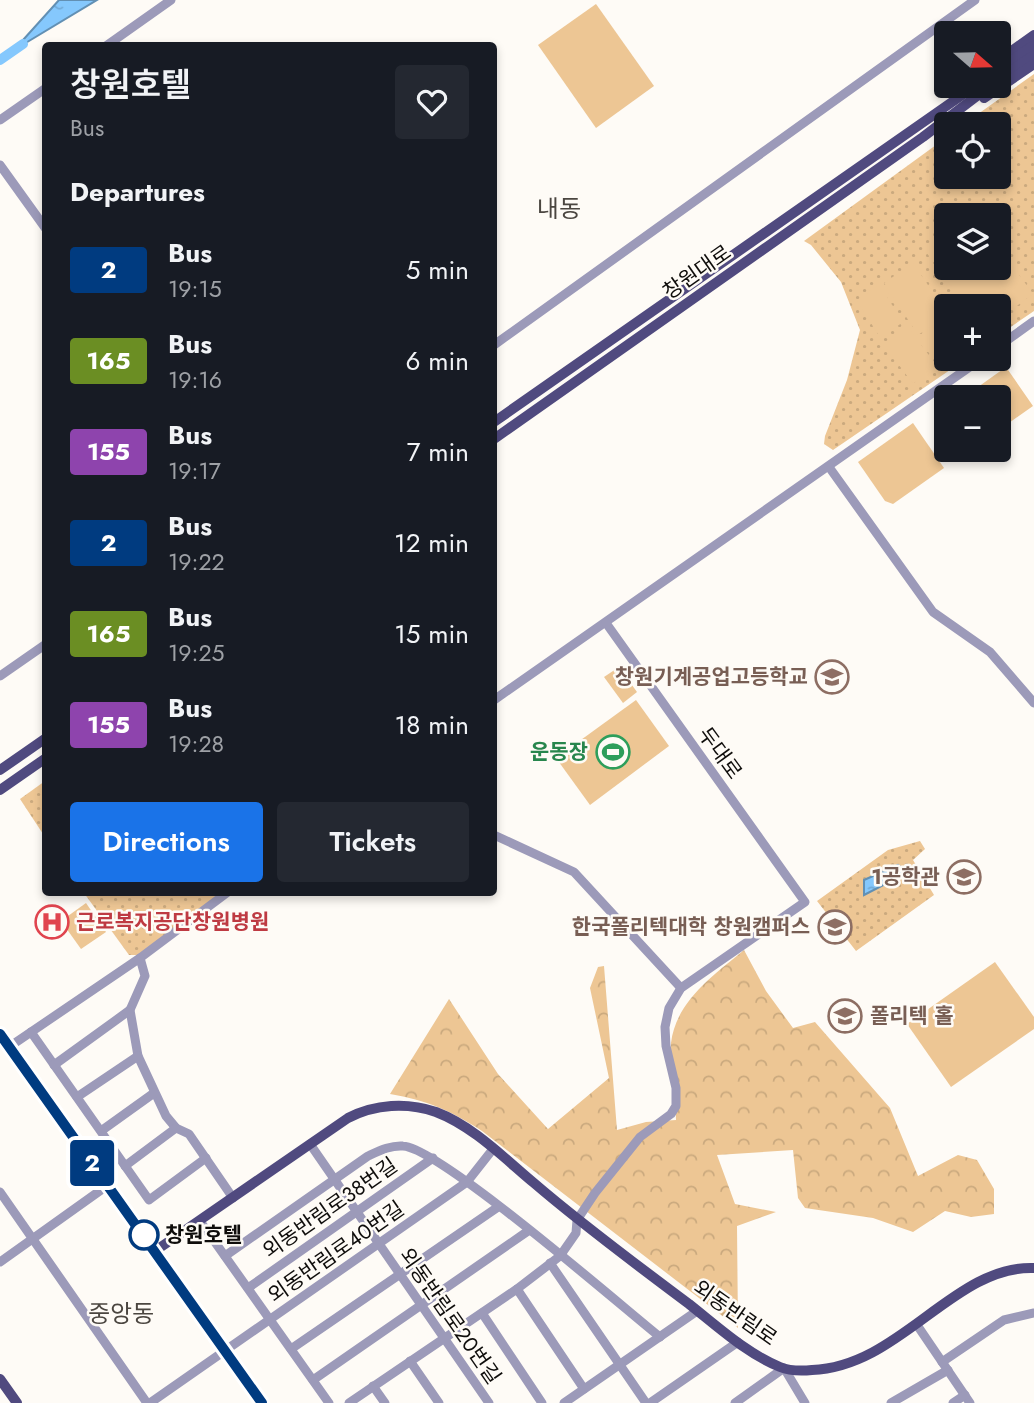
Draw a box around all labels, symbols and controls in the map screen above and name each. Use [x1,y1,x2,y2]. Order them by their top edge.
north arrow [934,21,1012,98]
map controls [934,21,1011,462]
text: 창원호텔 [70,61,191,108]
button: heart [395,65,469,139]
text: Bus [70,111,104,145]
button: locate [934,112,1011,189]
text: Departures [70,173,205,211]
district label: 내동 [537,191,581,226]
button: layers [934,203,1011,280]
text: Bus [168,234,212,272]
street label: 창원대로 [657,238,737,306]
text: 5 min [406,251,469,289]
text: 2 [101,252,116,287]
text: 19:15 [168,272,222,306]
button: + [934,294,1011,371]
text: Bus [168,325,212,363]
text: 6 min [406,342,469,380]
text: 165 [87,343,130,378]
text: 19:16 [168,363,222,397]
button: − [934,385,1011,462]
text: Bus [168,416,212,454]
text: 7 min [407,433,469,471]
text: 155 [87,434,130,469]
text: 19:17 [168,454,221,488]
text: Bus [168,507,212,545]
text: 12 min [394,524,469,562]
text: 2 [101,525,116,560]
text: 19:22 [168,545,225,579]
text: Bus [168,598,212,636]
text: 15 min [394,615,469,653]
text: 165 [87,616,130,651]
text: 19:25 [168,636,225,670]
school or university icon: 창원기계공업고등학교 [813,658,851,696]
place label: 창원기계공업고등학교 [615,662,808,692]
text: Bus [168,689,212,727]
text: 18 min [395,706,469,744]
text: 155 [87,707,130,742]
street label: 두대로 [691,721,749,785]
text: 19:28 [168,727,224,761]
sports icon: 운동장 [594,733,632,771]
place label: 운동장 [530,737,588,767]
button: Directions [70,802,263,882]
button: Tickets [277,802,469,882]
school or university icon: 1공학관 [945,858,983,896]
place label: 1공학관 [871,862,940,892]
hospital icon: 근로복지공단창원병원 [33,903,71,941]
place label: 근로복지공단창원병원 [76,907,269,937]
school or university icon: 한국폴리텍대학 창원캠퍼스 [816,908,854,946]
place label: 한국폴리텍대학 창원캠퍼스 [572,912,810,942]
school or university icon: 폴리텍 홀 [826,997,864,1035]
place label: 폴리텍 홀 [870,1001,954,1031]
line badge: 2 [69,1140,115,1186]
text: 2 [84,1145,100,1180]
street label: 외동반림로38번길 [257,1150,403,1266]
street label: 외동반림로40번길 [262,1194,410,1310]
marker: 창원호텔 [129,1220,159,1250]
place label: 창원호텔 [165,1220,242,1250]
street label: 외동반림로20번길 [392,1242,508,1390]
street label: 외동반림로 [687,1273,783,1353]
district label: 중앙동 [88,1296,154,1331]

